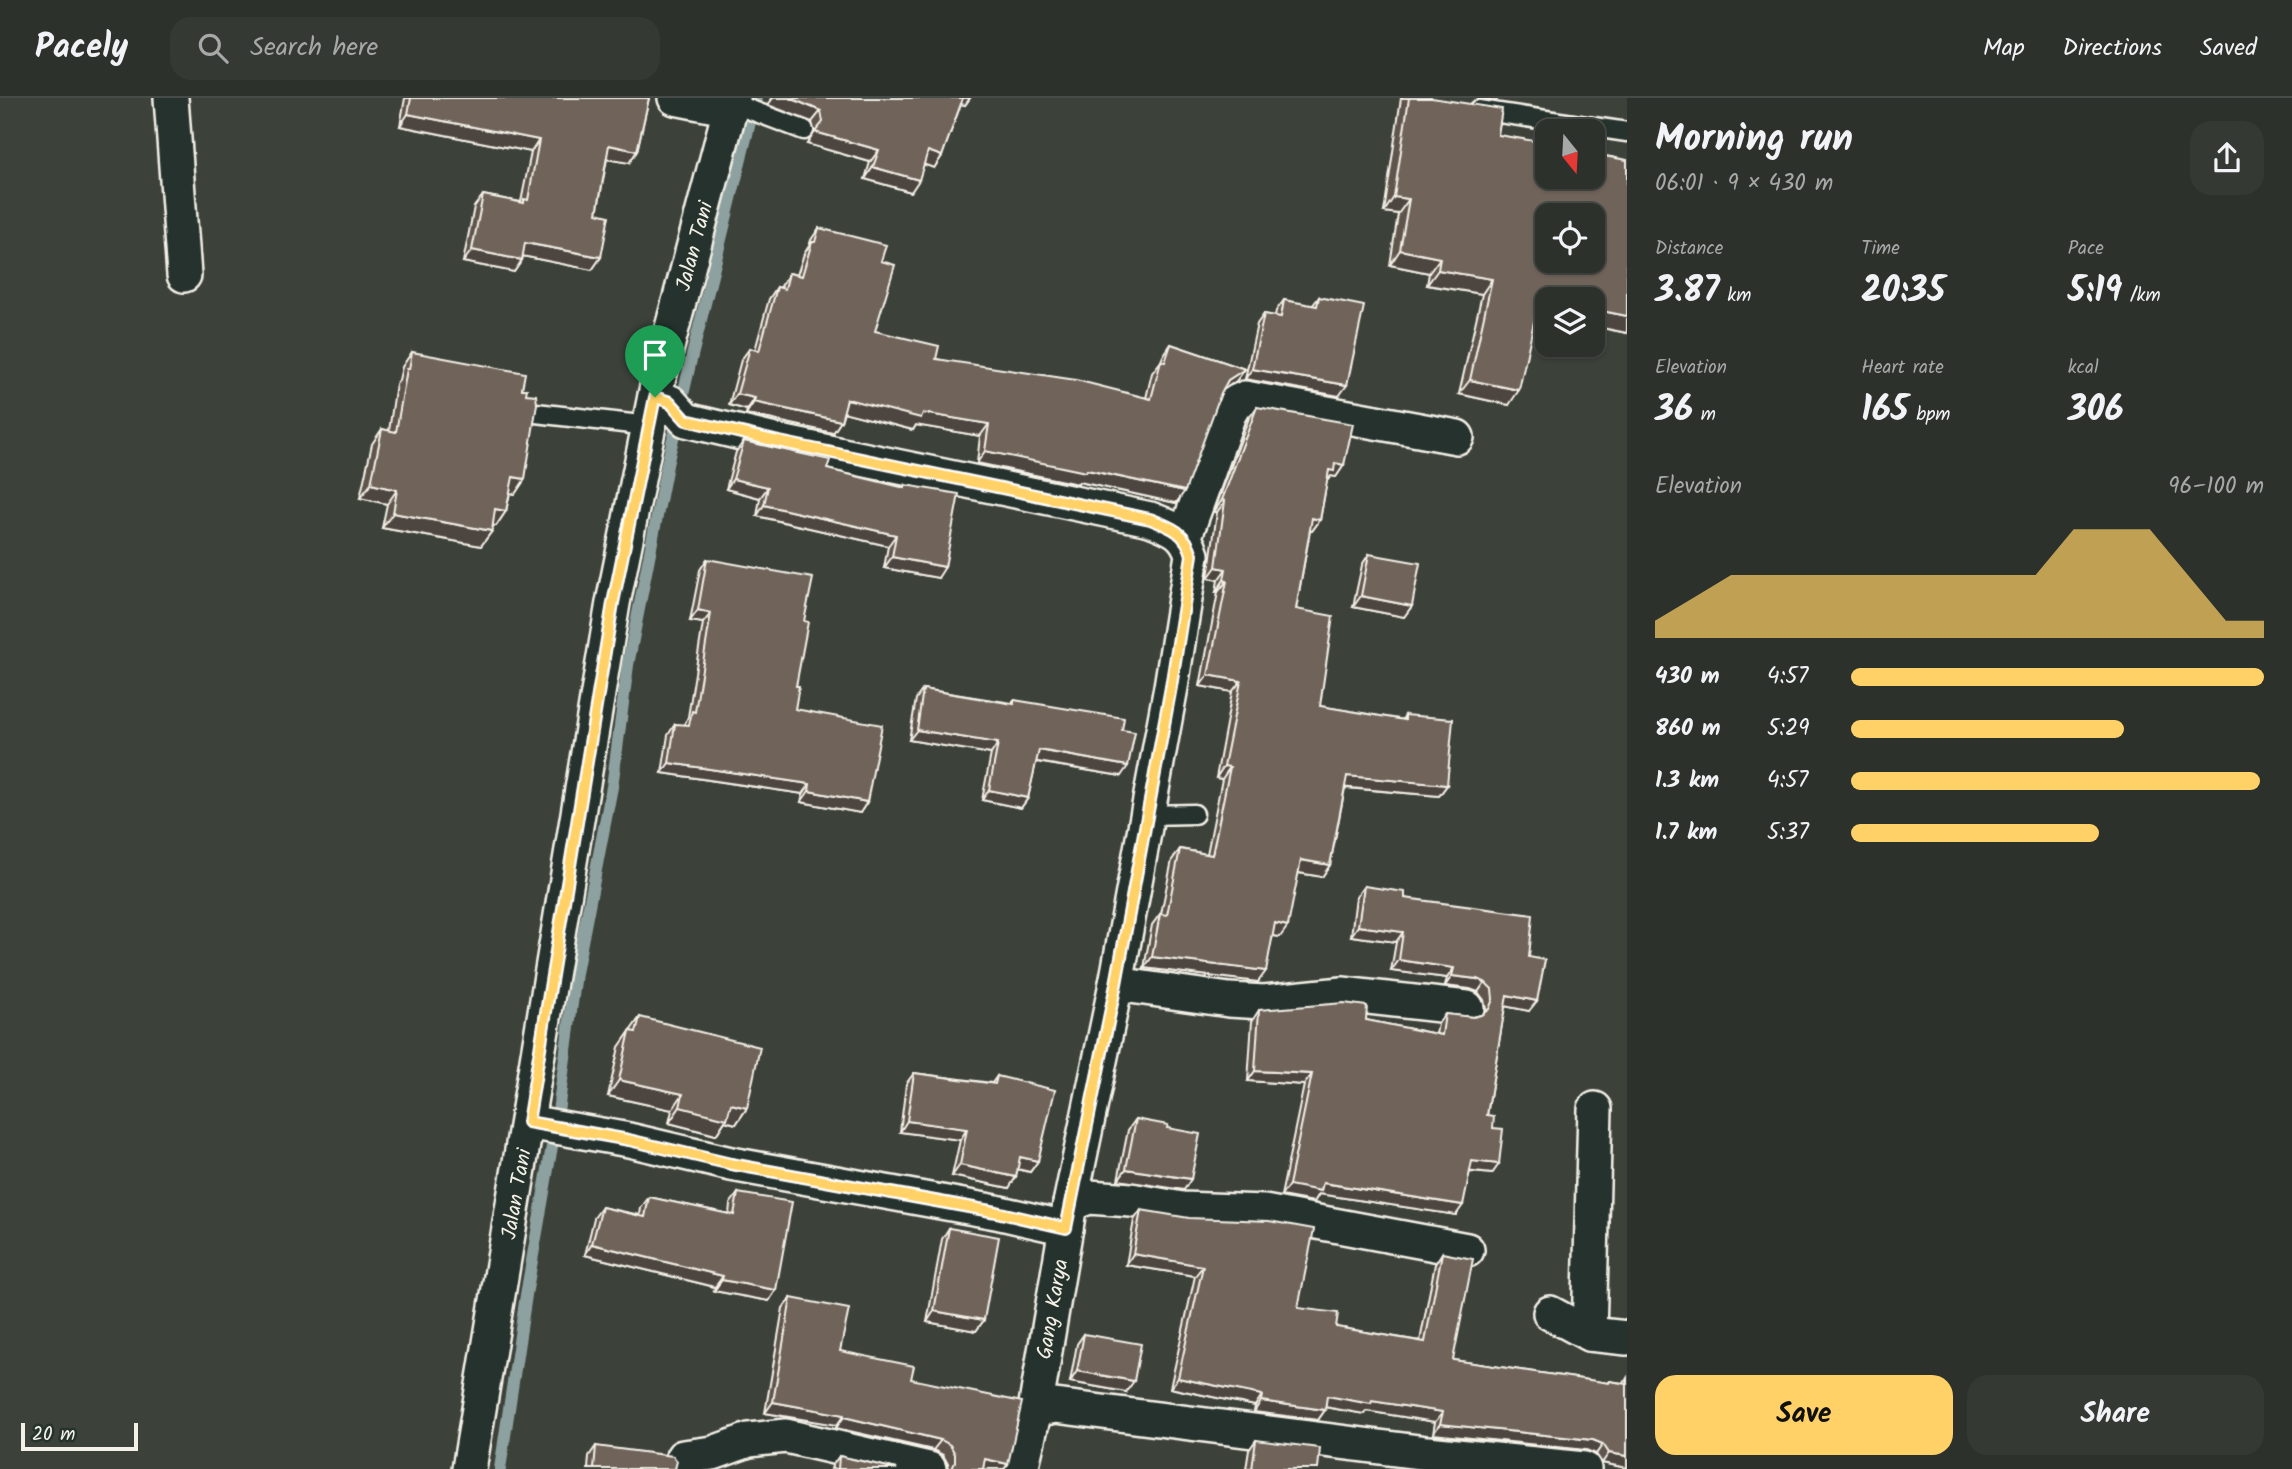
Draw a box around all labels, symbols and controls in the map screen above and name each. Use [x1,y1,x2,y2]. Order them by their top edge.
search box [170,17,660,80]
text: Pacely [35,22,128,75]
text: Search here [250,27,378,69]
icon: search [194,29,232,67]
text: Map [1983,29,2025,68]
text: Directions [2063,29,2162,68]
text: Saved [2200,29,2257,68]
text: Morning run [1655,110,1853,170]
north arrow [1535,119,1605,189]
map controls [1535,119,1605,357]
button: share [2190,121,2264,195]
text: 06:01 · 9 × 430 m [1655,166,1833,202]
street label: Jalan Tani [668,197,723,295]
button: locate [1535,203,1605,273]
text: Distance [1655,234,1723,264]
text: Time [1861,234,1900,264]
text: Pace [2068,234,2104,264]
text: 3.87 [1655,264,1720,320]
text: 20:35 [1861,264,1945,320]
text: 5:19 [2068,264,2122,320]
text: km [1720,281,1751,311]
text: /km [2122,281,2161,311]
button: layers [1535,287,1605,357]
pin [625,325,685,397]
icon: arrive [636,336,674,374]
text: Elevation [1655,353,1727,383]
text: Heart rate [1861,353,1944,383]
text: kcal [2068,353,2099,383]
text: 36 [1655,383,1693,439]
text: 165 [1861,383,1909,439]
text: 306 [2068,383,2124,439]
text: m [1693,400,1716,430]
text: bpm [1909,400,1950,430]
text: Elevation [1655,469,1742,505]
text: 96–100 m [2168,469,2264,505]
text: 430 m [1655,659,1720,695]
text: 4:57 [1767,659,1808,695]
text: 860 m [1655,711,1721,747]
text: 5:29 [1767,711,1810,747]
text: 1.3 km [1655,763,1719,799]
text: 4:57 [1767,763,1808,799]
text: 1.7 km [1655,815,1717,851]
text: 5:37 [1767,815,1809,851]
street label: Jalan Tani [493,1145,542,1242]
street label: Gang Karya [1028,1257,1079,1362]
button: Save [1655,1375,1953,1455]
button: Share [1967,1375,2264,1455]
scale bar [21,1420,138,1452]
text: 20 m [32,1420,75,1450]

